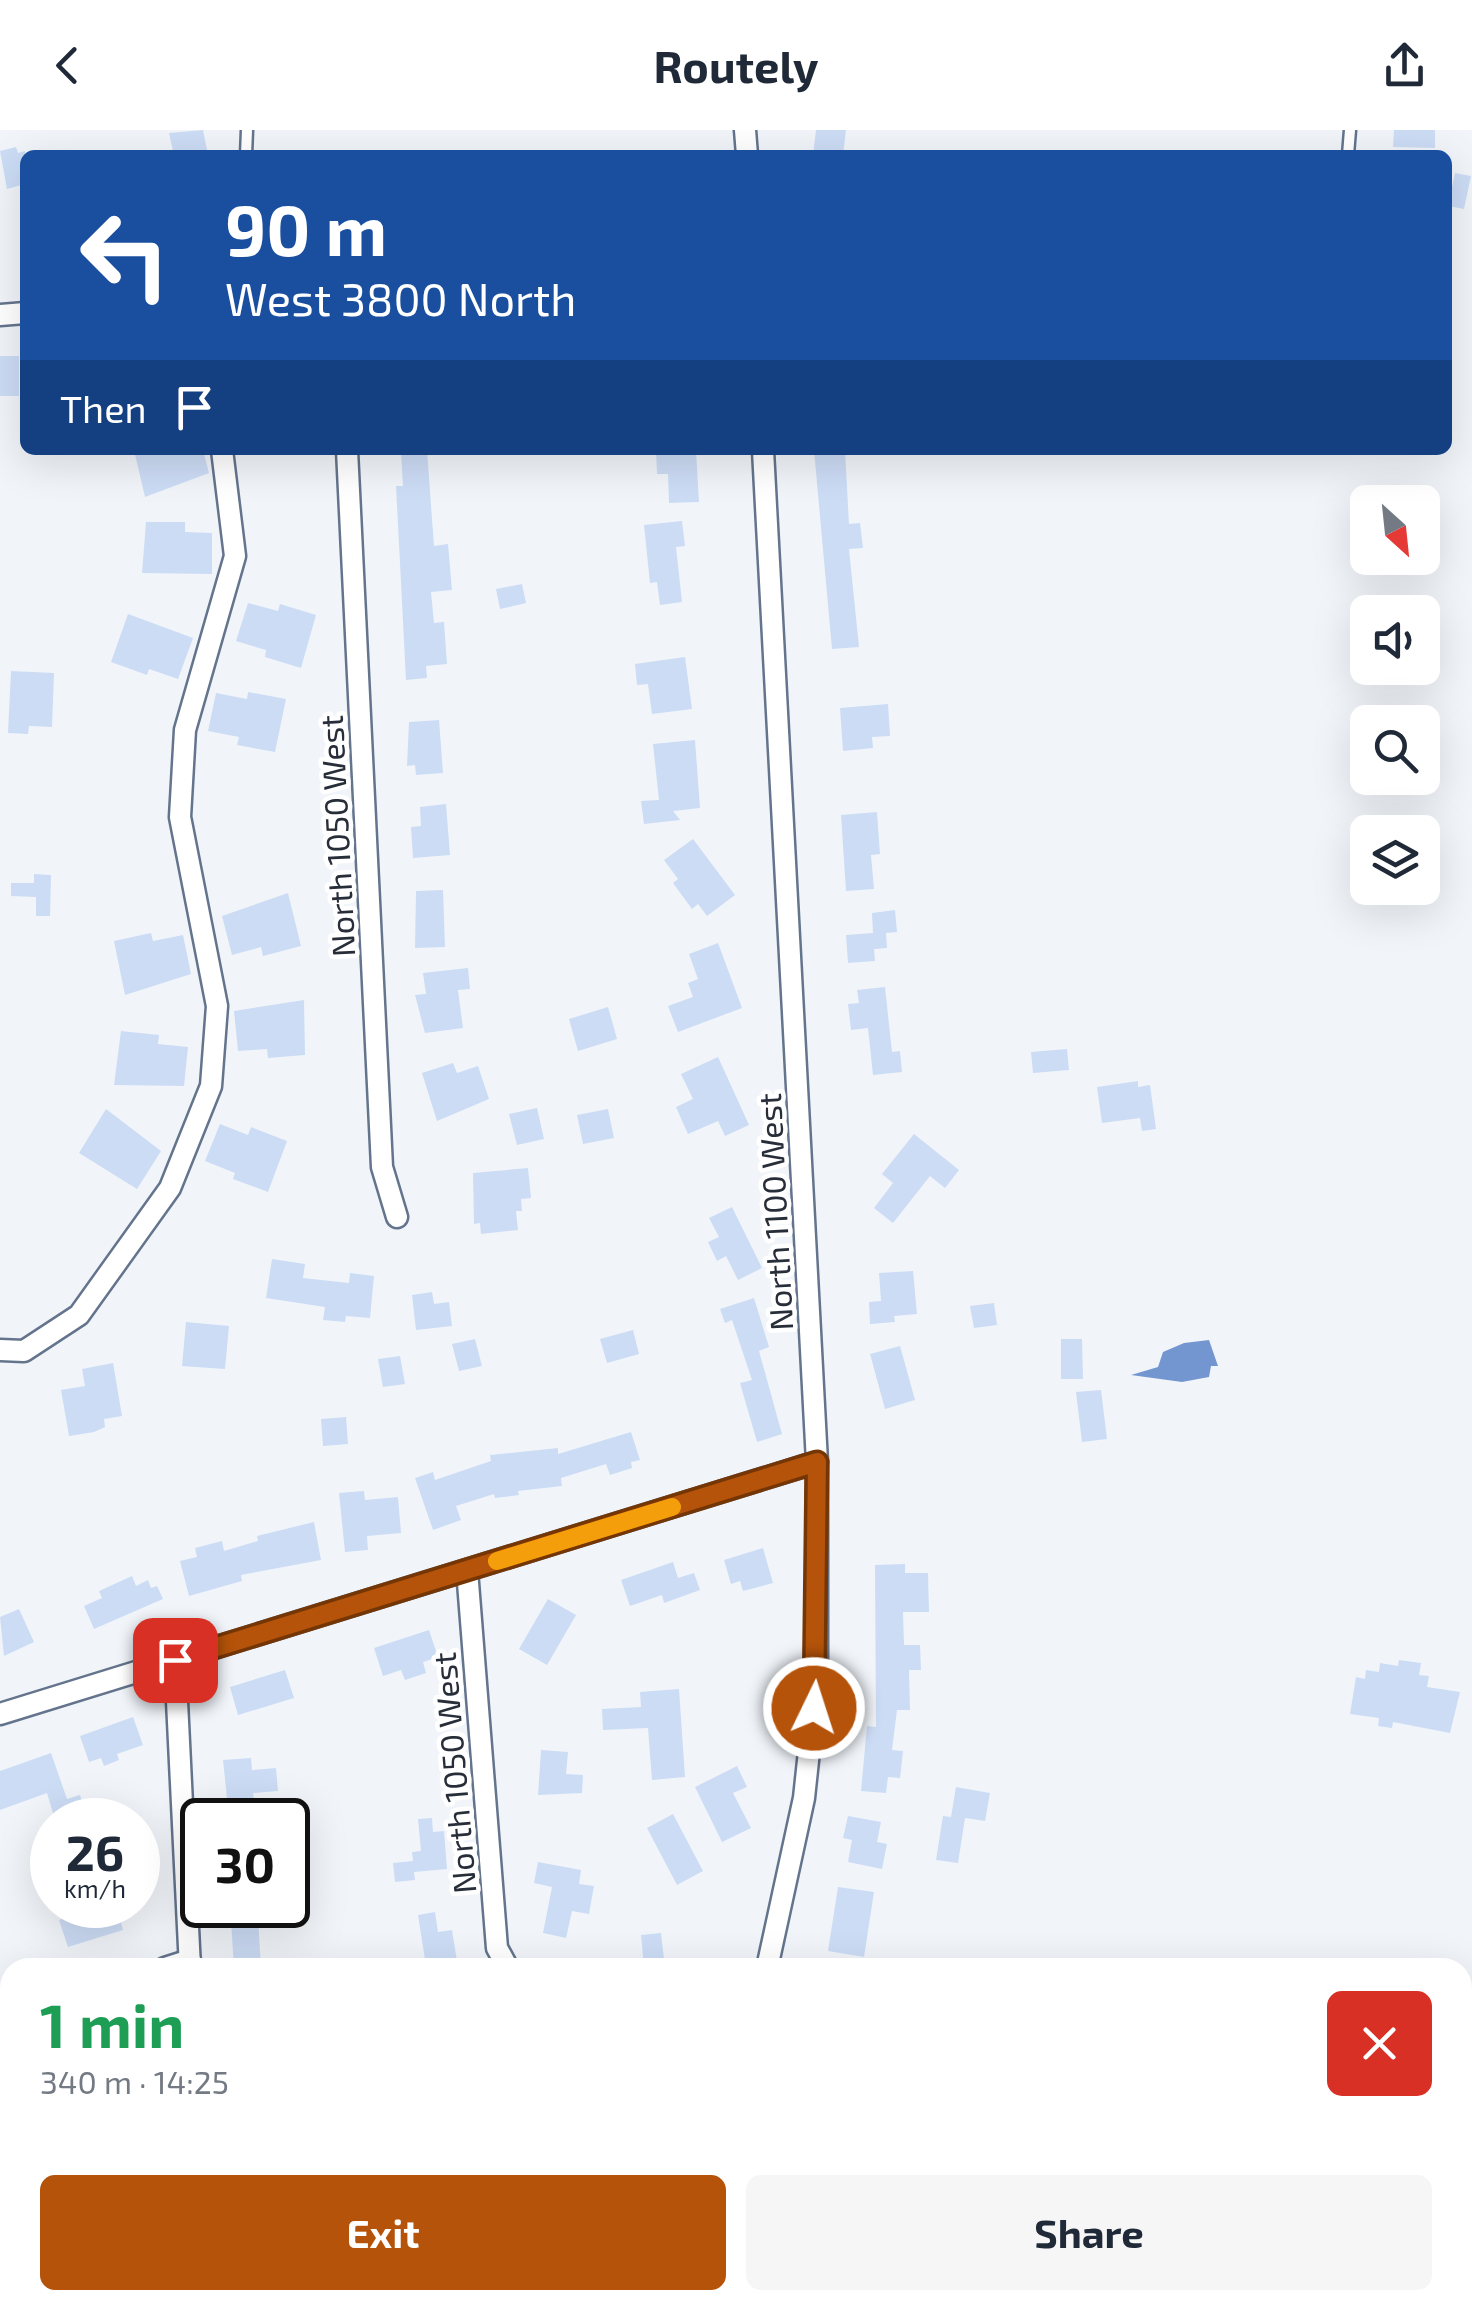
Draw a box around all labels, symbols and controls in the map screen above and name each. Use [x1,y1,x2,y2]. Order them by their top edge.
icon: back [40,38,95,93]
text: Routely [653,38,819,92]
icon: share [1377,38,1432,93]
text: 90 m [225,186,387,270]
icon: left [60,190,190,320]
text: West 3800 North [225,271,576,325]
icon: arrive [167,380,222,435]
text: Then [60,385,147,431]
north arrow [1350,485,1440,575]
map controls [1350,485,1440,905]
button: sound [1350,595,1440,685]
button: search [1350,705,1440,795]
street label: North 1050 West [311,714,361,958]
button: layers [1350,815,1440,905]
street label: North 1100 West [749,1092,799,1332]
pin [133,1618,218,1703]
icon: arrive [148,1633,203,1688]
street label: North 1050 West [424,1651,482,1895]
position arrow [762,1656,866,1760]
speed limit sign: 30 [180,1798,310,1928]
text: 26 [66,1821,124,1881]
text: km/h [64,1873,126,1903]
text: 1 min [40,1988,184,2060]
button: close [1327,1991,1432,2096]
text: 340 m · 14:25 [40,2062,229,2100]
button: Exit [40,2175,726,2290]
button: Share [746,2175,1432,2290]

